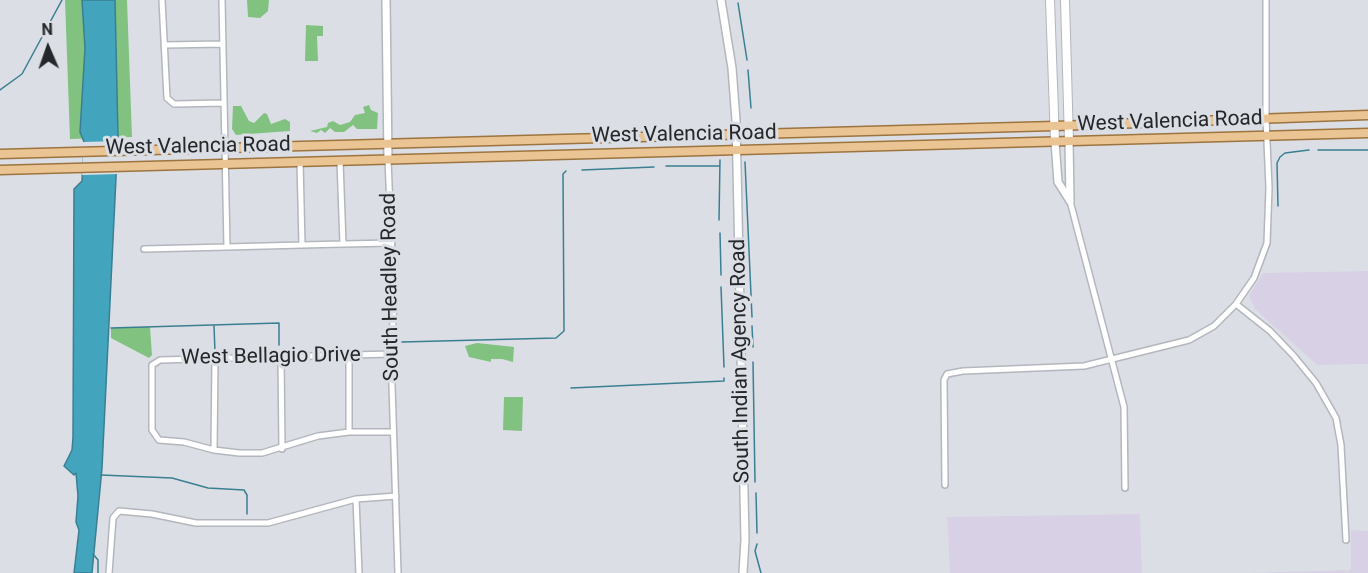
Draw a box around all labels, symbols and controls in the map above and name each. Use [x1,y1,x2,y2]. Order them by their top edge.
north arrow [18,18,78,78]
text: N [41,20,53,39]
street label: West Valencia Road [1077,106,1263,138]
street label: West Valencia Road [591,121,777,149]
street label: West Valencia Road [105,133,291,161]
street label: South Headley Road [377,193,405,381]
street label: South Indian Agency Road [726,238,756,484]
street label: West Bellagio Drive [181,343,361,371]

